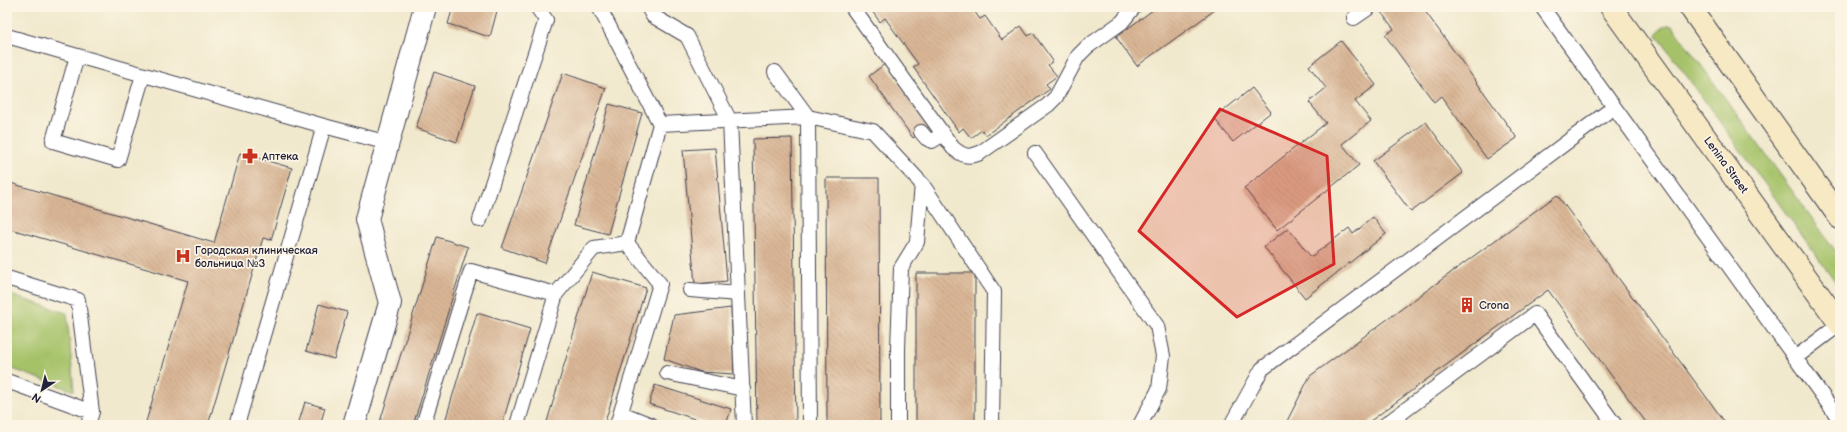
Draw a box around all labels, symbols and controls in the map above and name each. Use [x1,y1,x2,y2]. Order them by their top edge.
street label: Lenina Street [1701,134,1751,196]
pharmacy icon: Аптека [241,147,259,165]
place label: Аптека [261,150,299,163]
place label: Городская клиническая больница №3 [195,244,318,270]
hospital icon: Городская клиническая больница №3 [174,247,192,265]
building icon: Crona [1458,296,1476,314]
place label: Crona [1479,299,1509,312]
north arrow [22,370,62,410]
text: N [29,390,44,405]

